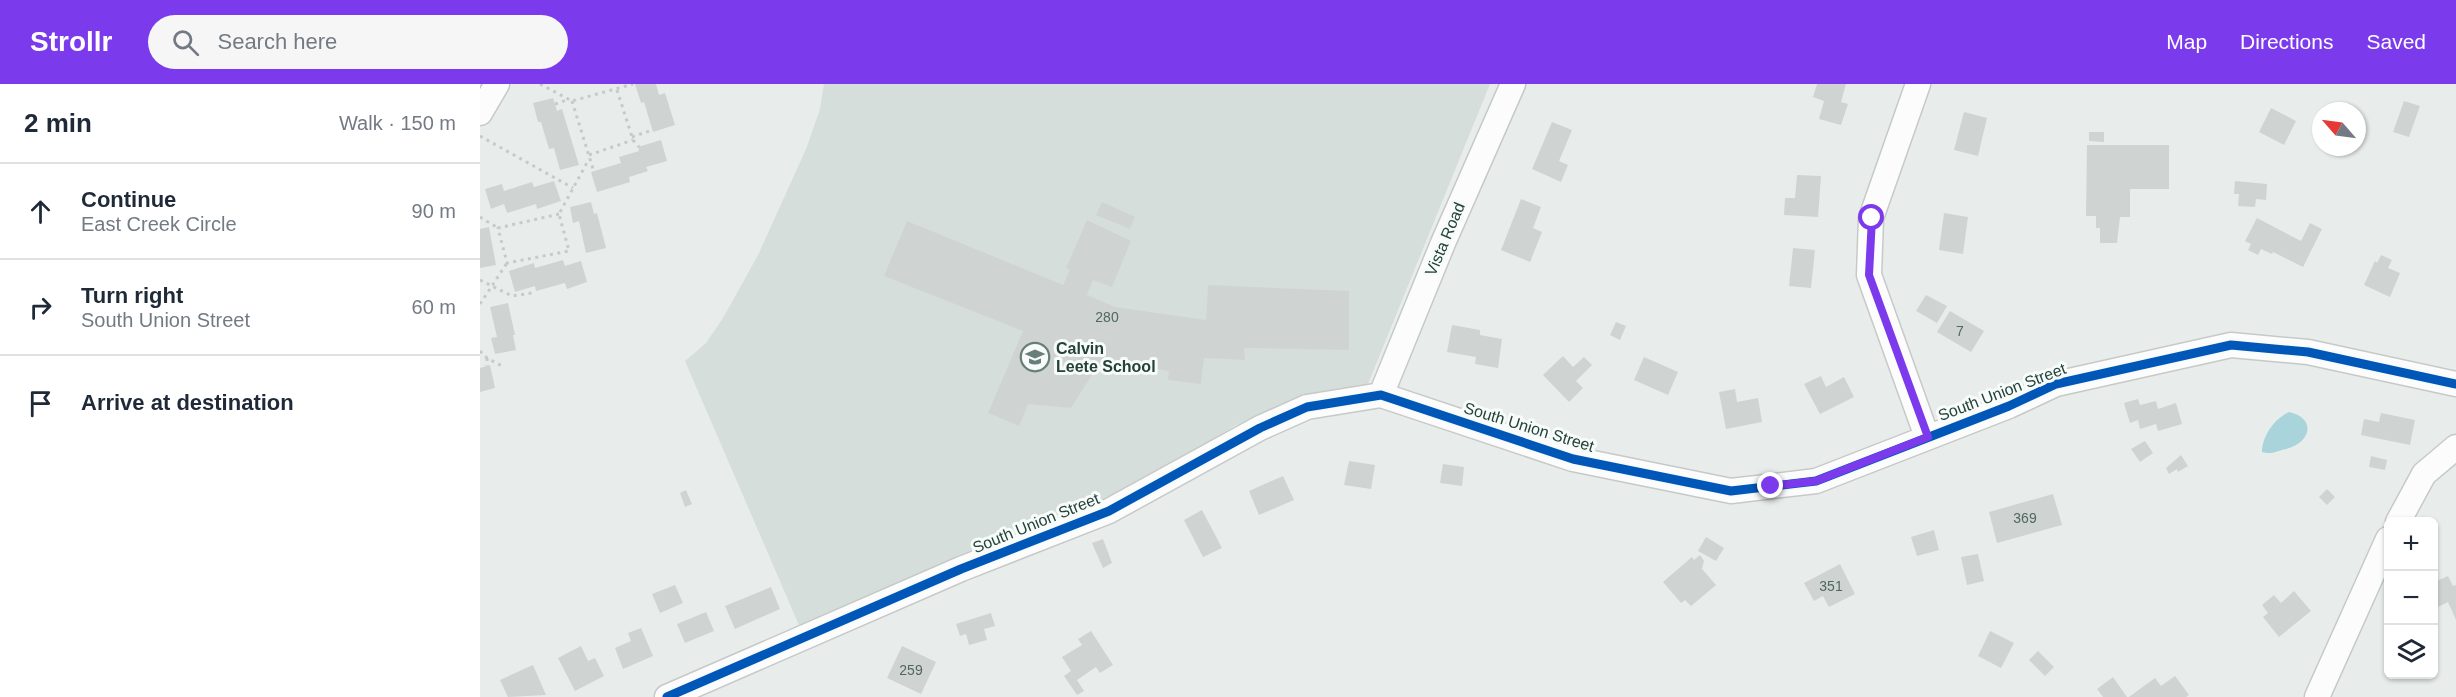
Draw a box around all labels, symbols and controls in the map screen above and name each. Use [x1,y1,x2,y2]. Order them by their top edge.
search box [148,15,568,69]
text: Strollr [30,26,112,57]
icon: search [169,26,202,59]
text: Search here [217,29,337,54]
text: Map [2166,30,2207,53]
text: Directions [2240,30,2333,53]
text: Saved [2366,30,2426,53]
north arrow [2312,102,2366,156]
text: 2 min [24,108,92,138]
text: Walk · 150 m [339,112,456,134]
text: Continue [81,187,176,212]
icon: ahead [24,195,57,228]
text: 90 m [412,200,456,222]
street label: Vista Road [1422,200,1468,278]
route start [1858,204,1884,230]
text: East Creek Circle [81,213,237,235]
text: Turn right [81,283,183,308]
icon: right [24,291,57,324]
text: 60 m [412,296,456,318]
text: South Union Street [81,309,250,331]
house number: 280 [1095,309,1119,325]
house number: 7 [1956,323,1964,339]
place label: Calvin Leete School [1056,340,1156,375]
school or university icon: Calvin Leete School [1019,341,1051,373]
street label: South Union Street [1936,360,2069,424]
icon: arrive [24,387,57,420]
text: Arrive at destination [81,390,294,415]
street label: South Union Street [1462,399,1597,455]
route end [1757,472,1783,498]
street label: South Union Street [970,490,1102,556]
house number: 369 [2013,510,2037,526]
map controls [2384,517,2438,679]
button: + [2384,517,2438,571]
button: − [2384,571,2438,625]
house number: 351 [1819,578,1843,594]
button: layers [2384,625,2438,679]
house number: 259 [899,662,923,678]

